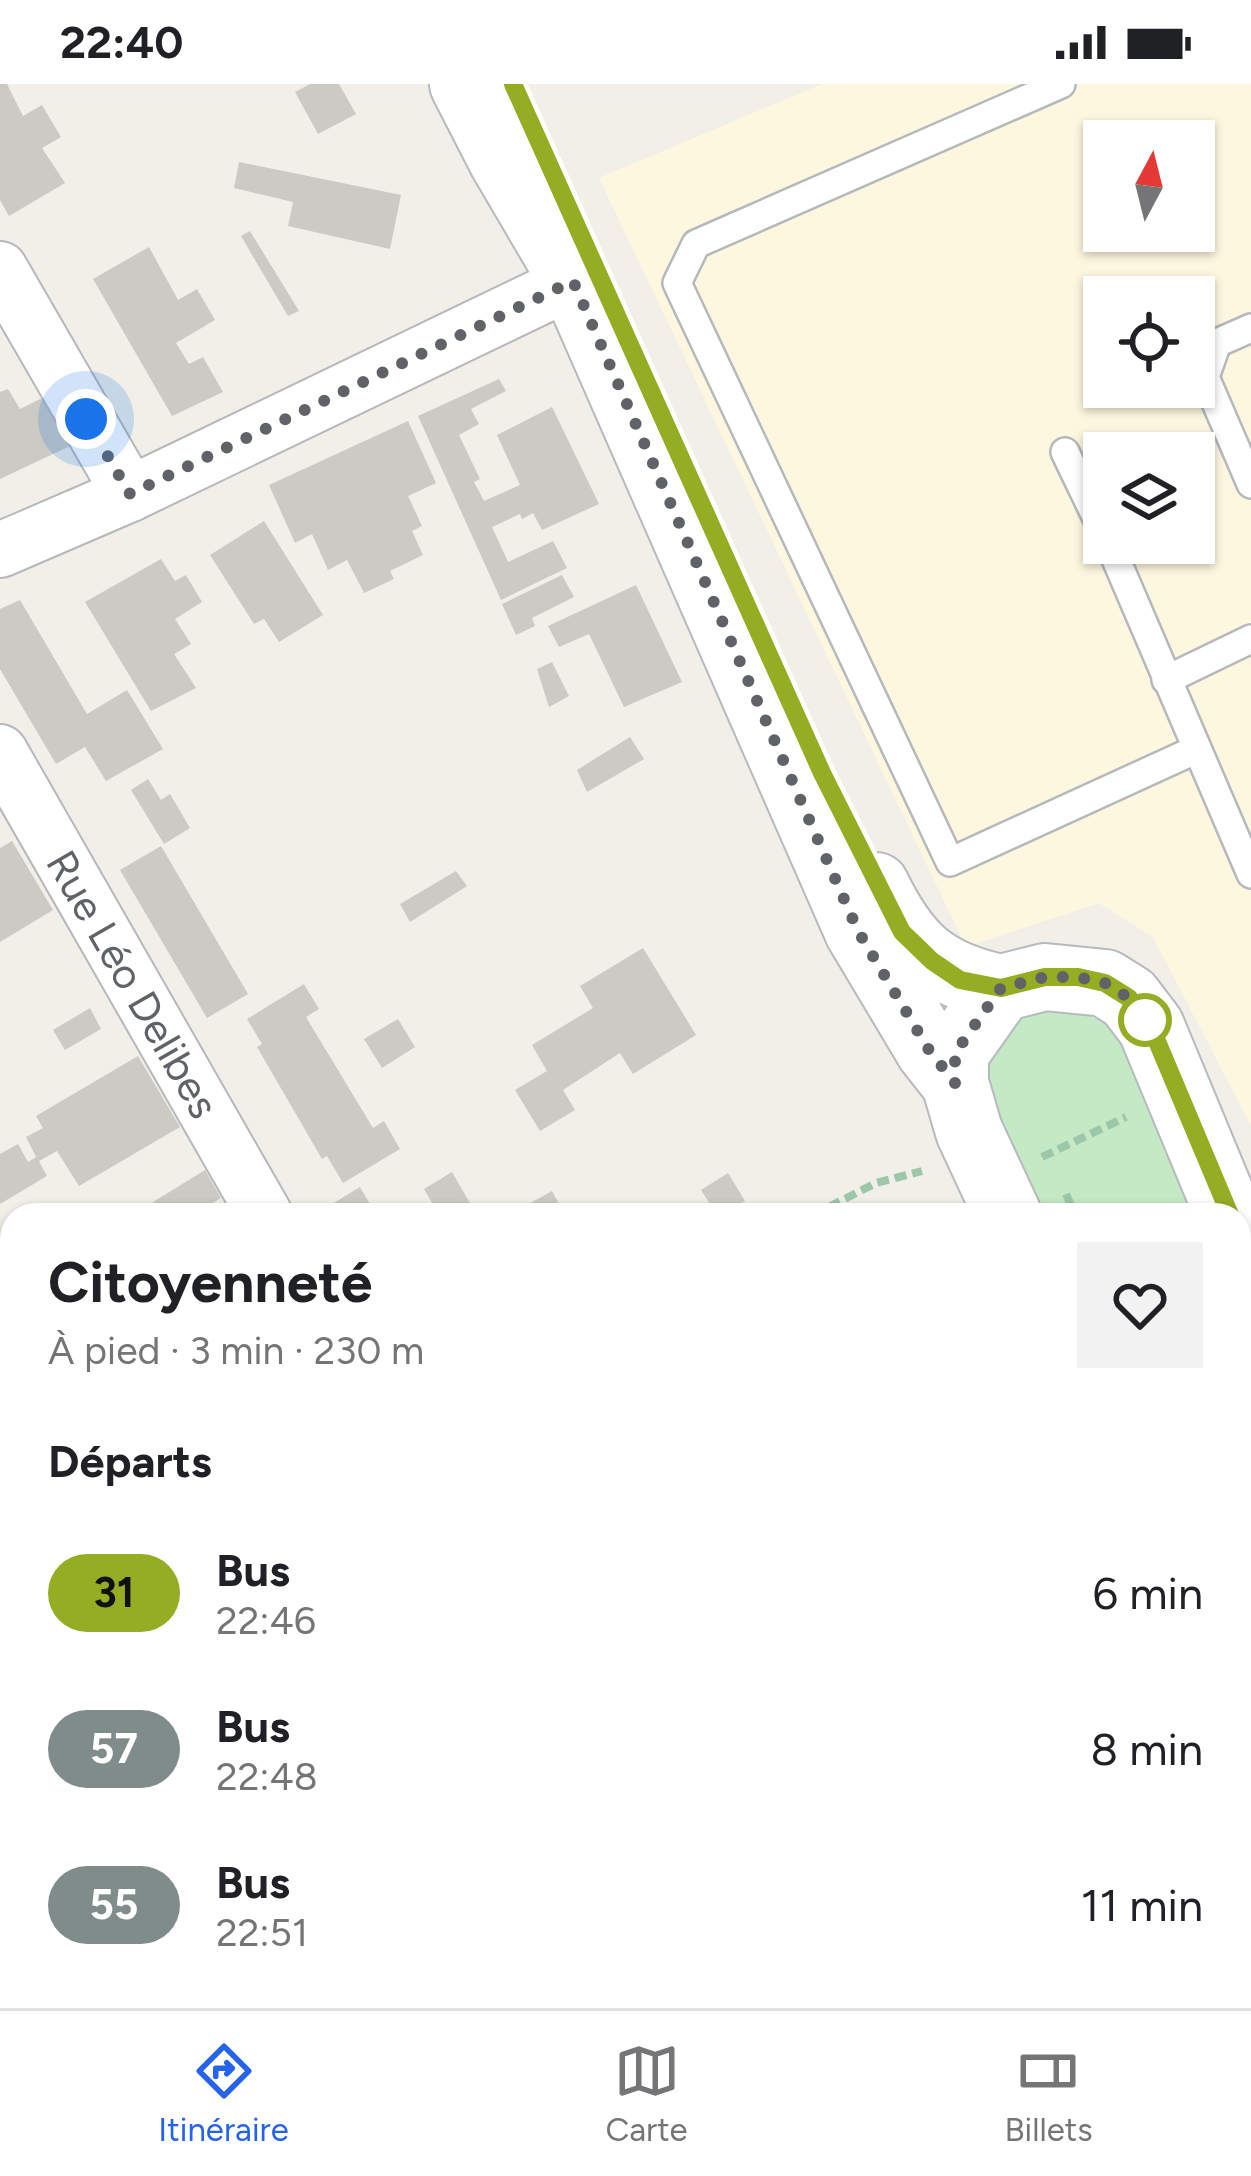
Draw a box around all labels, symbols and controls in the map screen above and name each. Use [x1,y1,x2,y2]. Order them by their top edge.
text: 22:40 [60,15,183,69]
north arrow [1083,120,1215,252]
map controls [1083,120,1215,564]
button: locate [1083,276,1215,408]
your location [56,389,116,449]
button: layers [1083,432,1215,564]
street label: Rue Léo Delibes [35,841,230,1127]
unlabelled marker [1120,995,1170,1045]
button: heart [1077,1242,1203,1368]
text: Citoyenneté [48,1248,373,1316]
text: À pied · 3 min · 230 m [48,1327,424,1374]
text: Départs [48,1434,212,1488]
text: Bus [216,1543,290,1597]
text: 6 min [1093,1566,1203,1620]
text: 31 [93,1567,135,1618]
text: 22:46 [216,1597,316,1644]
text: Bus [216,1699,290,1753]
text: 8 min [1090,1722,1203,1776]
text: 57 [90,1723,138,1774]
text: 22:48 [216,1753,318,1800]
text: Bus [216,1855,290,1909]
text: 11 min [1081,1878,1203,1932]
text: 55 [90,1879,138,1930]
text: 22:51 [216,1909,308,1956]
tab: Itinéraire [158,2038,289,2149]
tab: Carte [605,2038,688,2149]
tab: Billets [1004,2038,1093,2149]

